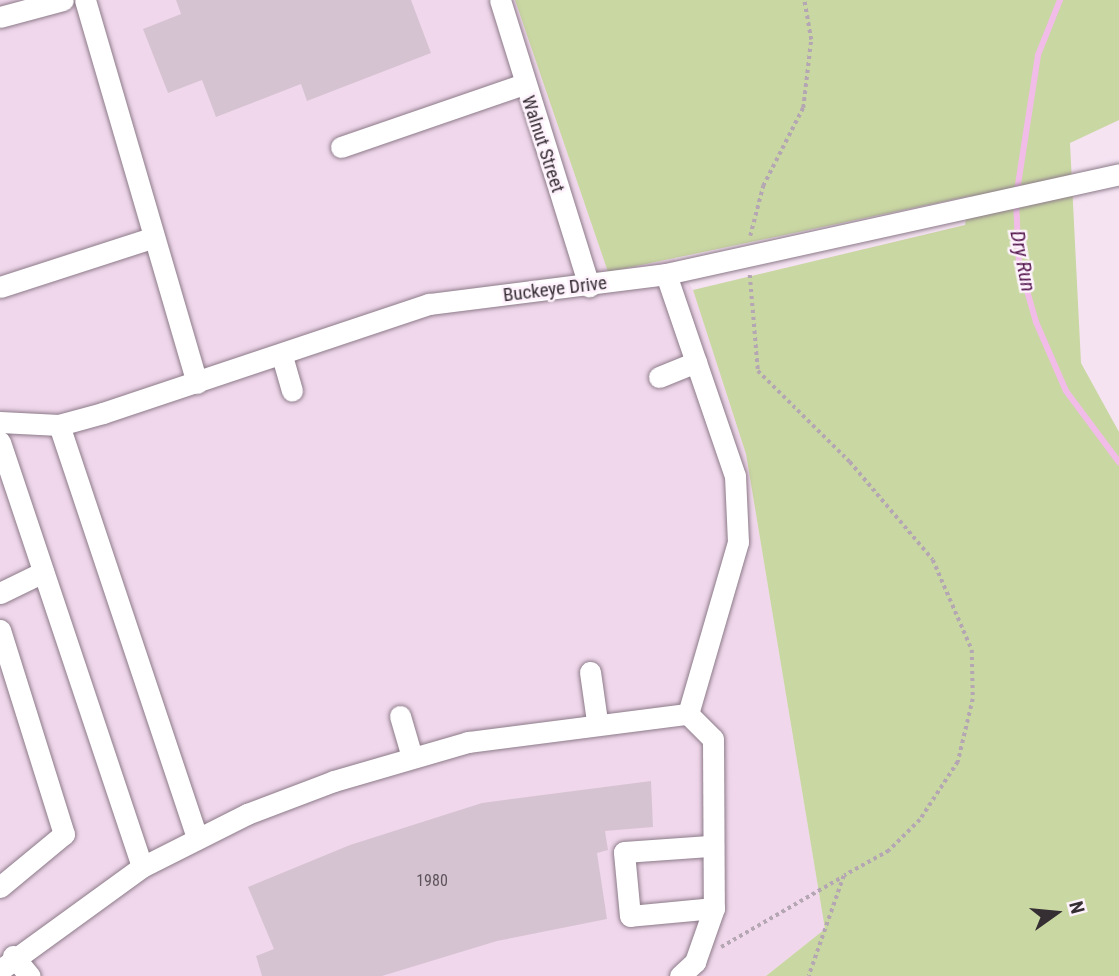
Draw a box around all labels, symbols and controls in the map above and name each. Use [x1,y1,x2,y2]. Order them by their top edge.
street label: Walnut Street [517,93,569,195]
water label: Dry Run [1005,228,1041,294]
street label: Buckeye Drive [502,271,608,307]
house number: 1980 [416,871,448,891]
north arrow [1021,878,1091,948]
text: N [1064,899,1089,916]

